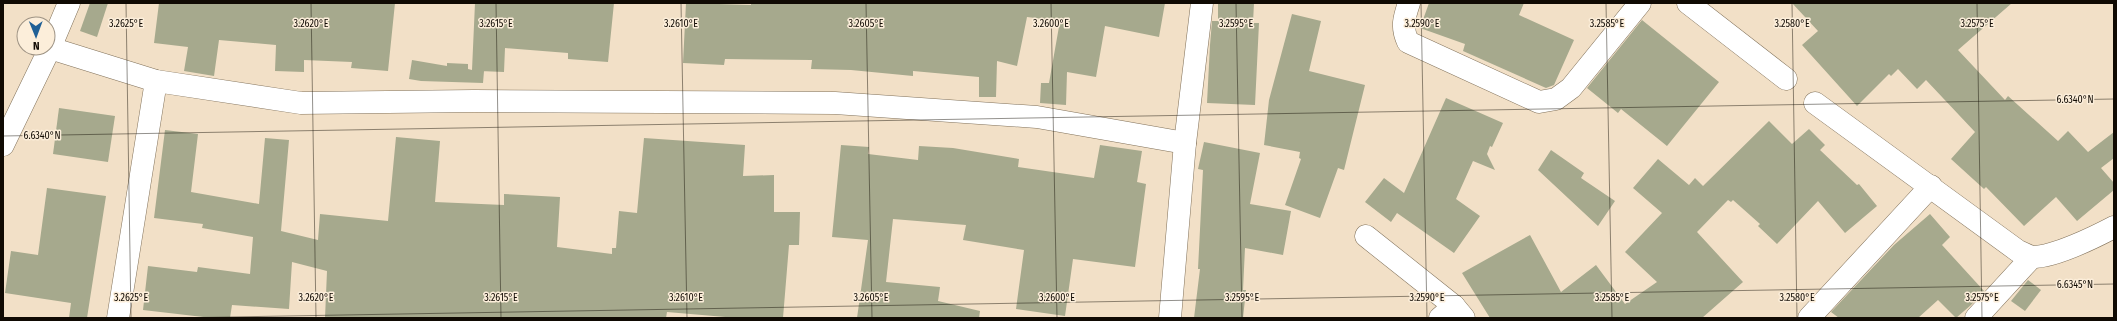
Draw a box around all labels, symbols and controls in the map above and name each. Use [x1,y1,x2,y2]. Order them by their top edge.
north arrow [16,16,56,56]
text: 3.2625°E [109,18,143,30]
text: 3.2620°E [294,18,329,30]
text: 3.2615°E [479,18,513,30]
text: 3.2610°E [664,18,698,30]
text: 3.2605°E [848,18,884,30]
text: 3.2600°E [1033,18,1069,30]
text: 3.2595°E [1219,18,1253,30]
text: 3.2590°E [1405,18,1440,30]
text: 3.2585°E [1590,18,1625,30]
text: 3.2580°E [1774,18,1810,30]
text: 3.2575°E [1960,18,1994,30]
text: N [33,39,40,52]
text: 6.6340°N [2056,94,2094,106]
text: 6.6340°N [23,130,61,142]
text: 6.6345°N [2057,279,2093,291]
text: 3.2625°E [114,292,148,304]
text: 3.2620°E [299,292,334,304]
text: 3.2615°E [484,292,518,304]
text: 3.2610°E [669,292,703,304]
text: 3.2605°E [853,292,889,304]
text: 3.2600°E [1039,292,1075,304]
text: 3.2595°E [1225,292,1259,304]
text: 3.2590°E [1410,292,1445,304]
text: 3.2585°E [1595,292,1630,304]
text: 3.2580°E [1779,292,1815,304]
text: 3.2575°E [1965,292,1999,304]

